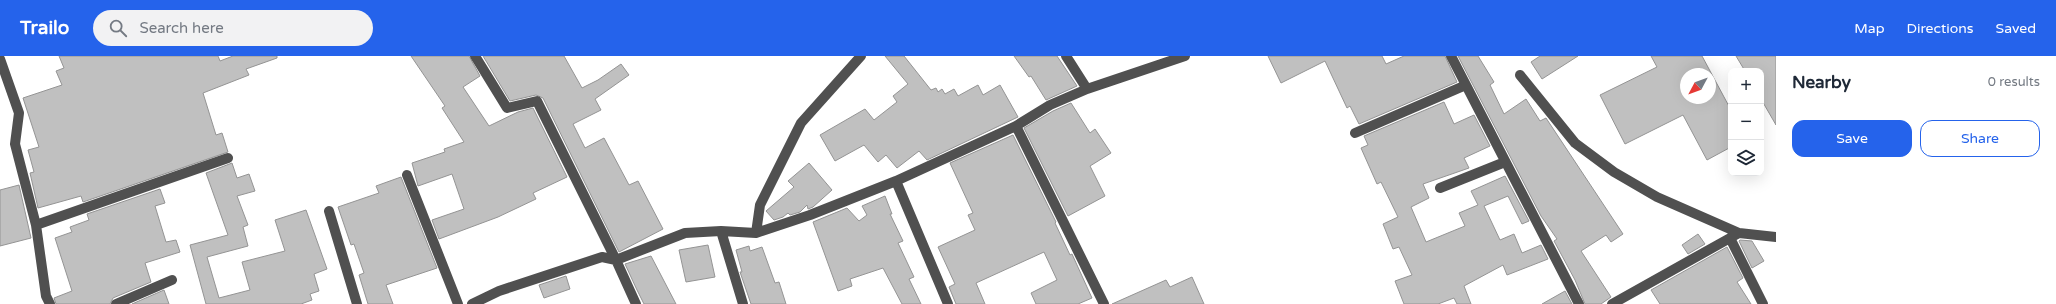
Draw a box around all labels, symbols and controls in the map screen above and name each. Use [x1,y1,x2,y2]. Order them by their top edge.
search box [93,10,373,46]
text: Trailo [20,17,69,39]
icon: search [107,17,129,39]
text: Search here [139,19,224,37]
text: Map [1854,20,1885,37]
text: Directions [1907,20,1974,37]
text: Saved [1996,20,2036,37]
north arrow [1680,68,1716,104]
map controls [1728,68,1764,176]
button: + [1728,68,1764,104]
text: Nearby [1792,72,1851,93]
text: 0 results [1988,74,2040,90]
button: − [1728,104,1764,140]
button: Save [1792,120,1912,157]
button: Share [1920,120,2040,157]
button: layers [1728,140,1764,176]

